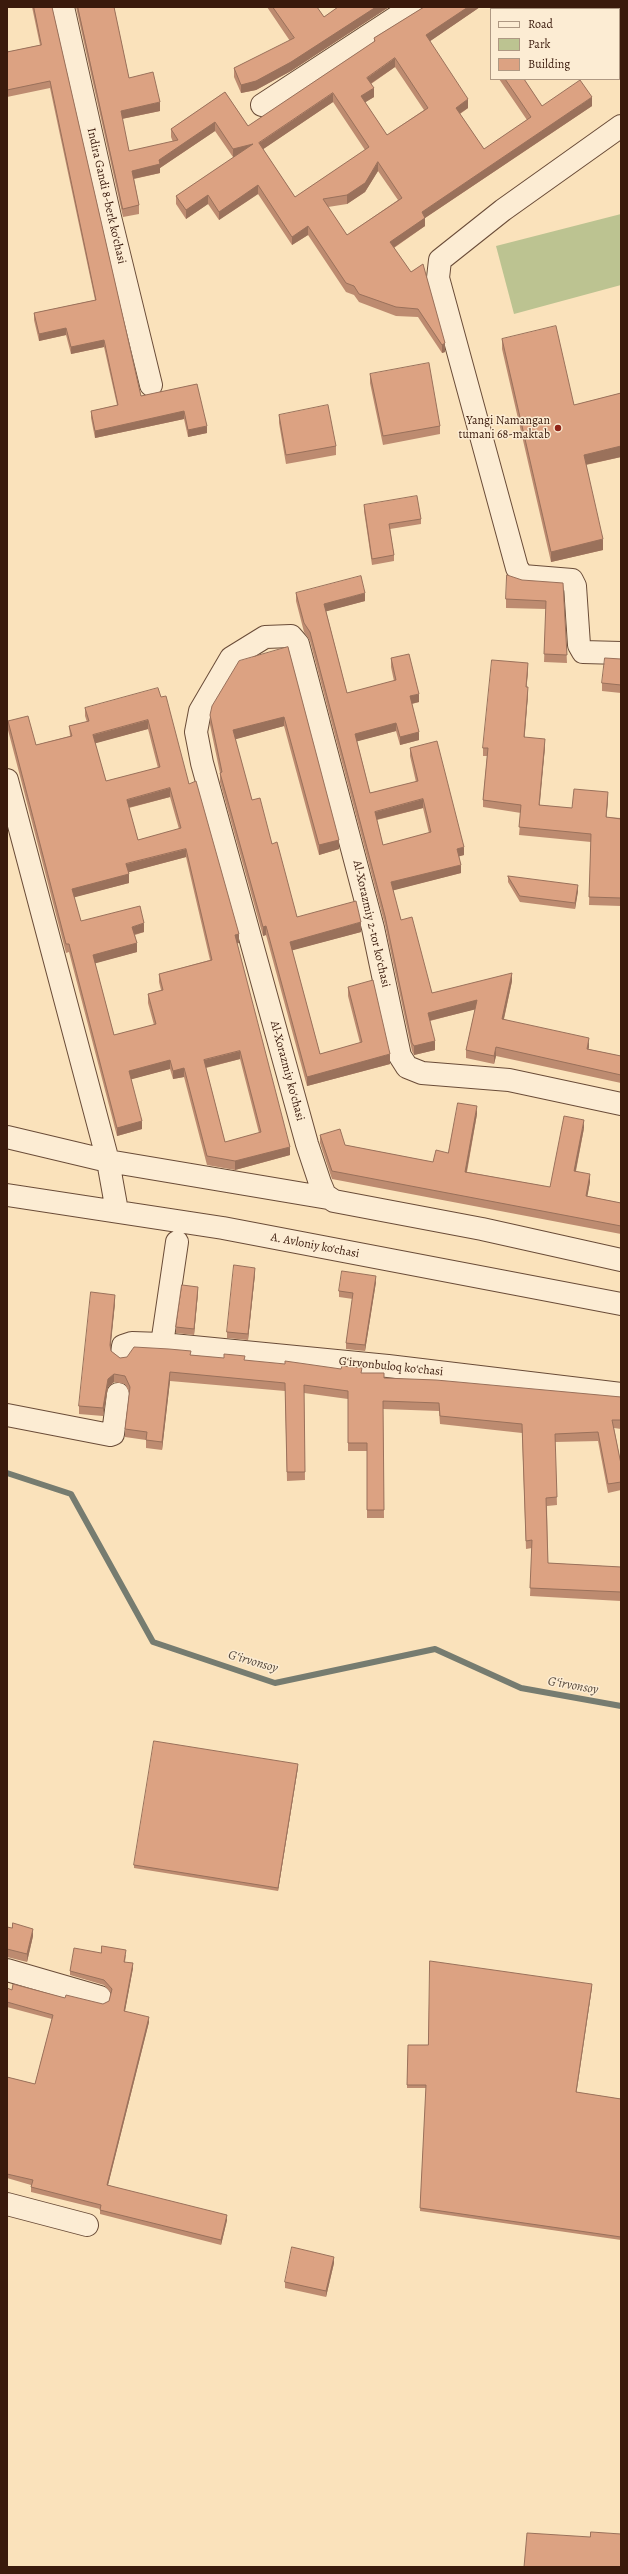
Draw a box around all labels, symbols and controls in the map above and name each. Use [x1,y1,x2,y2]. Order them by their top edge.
legend [490,8,620,80]
text: Road [528,16,553,32]
text: Park [528,36,551,52]
text: Building [528,56,570,72]
street label: Indira Gandi 8-berk koʻchasi [83,127,129,265]
place label: Yangi Namangan tumani 68-maktab [459,414,550,442]
marker: Yangi Namangan tumani 68-maktab [553,423,563,433]
street label: Al-Xorazmiy 2-tor koʻchasi [349,859,393,989]
street label: Al-Xorazmiy koʻchasi [267,1019,307,1123]
street label: A. Avloniy ko‘chasi [269,1230,361,1262]
street label: Gʻirvonbuloq koʻchasi [338,1354,444,1380]
water label: G‘irvonsoy [226,1647,280,1677]
water label: G‘irvonsoy [546,1674,600,1698]

